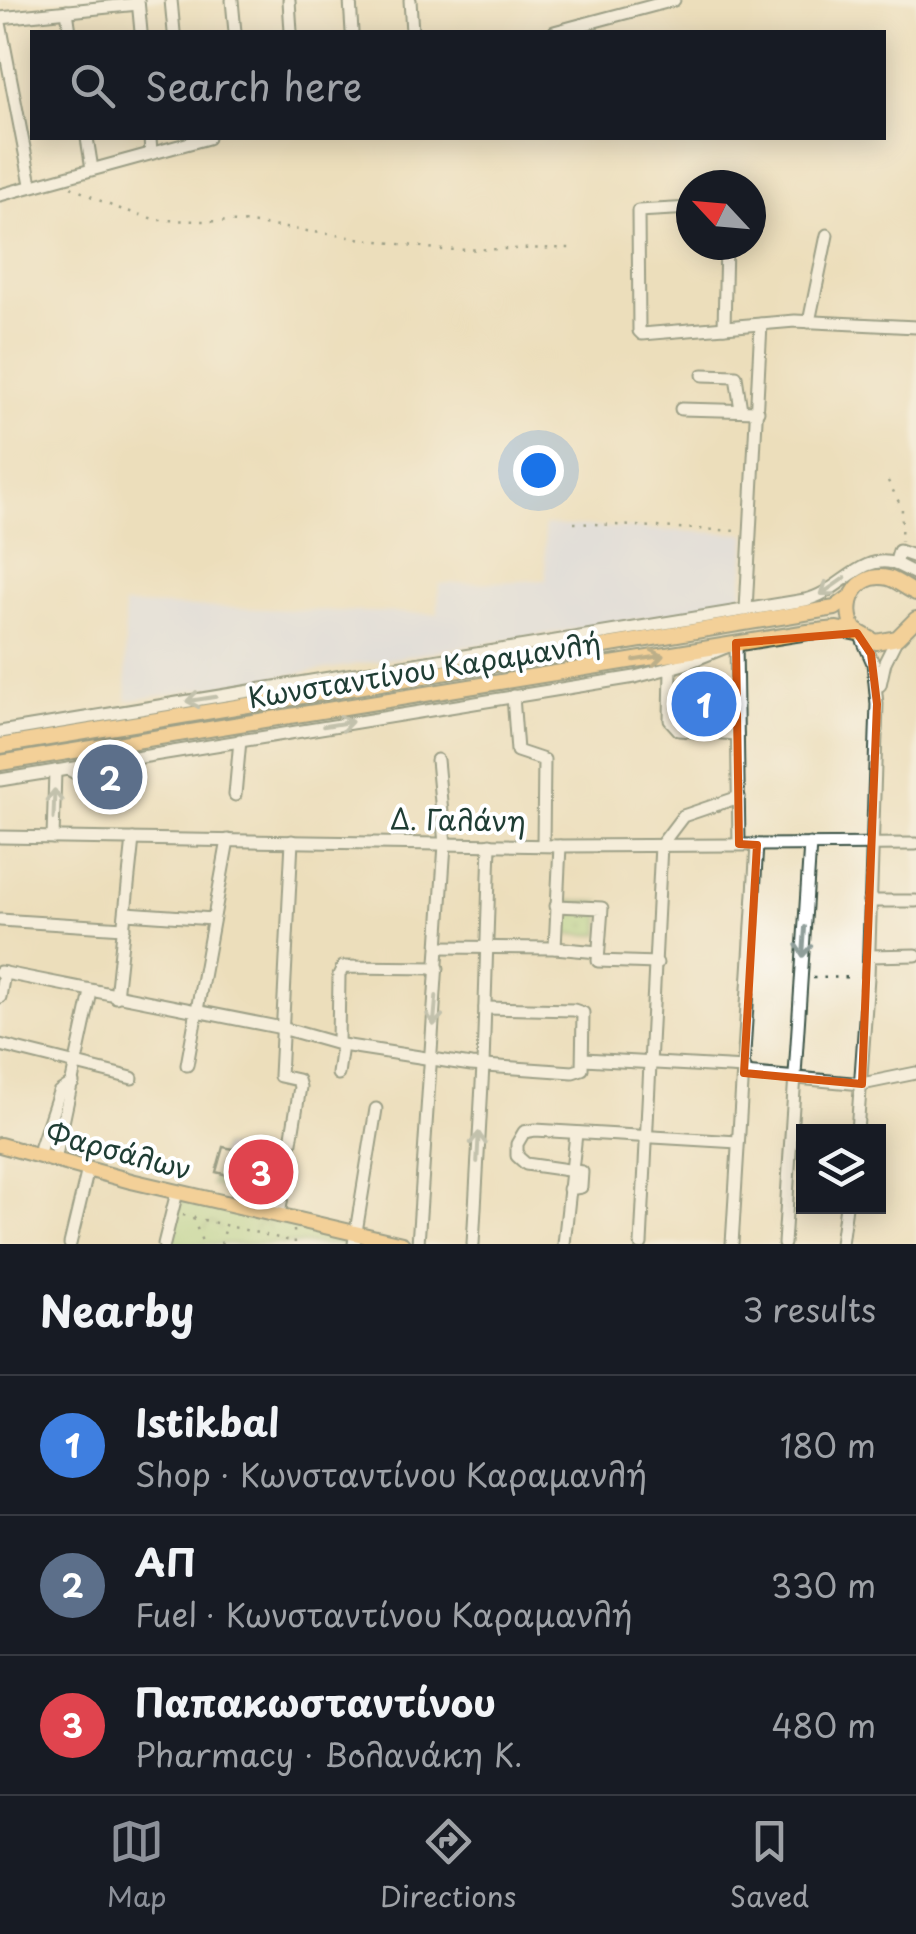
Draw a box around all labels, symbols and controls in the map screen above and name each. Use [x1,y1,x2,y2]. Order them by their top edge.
search box [30,30,886,140]
text: Search here [145,57,362,114]
icon: search [65,58,120,113]
north arrow [676,170,766,260]
your location [513,445,564,496]
one-way arrow [820,575,847,596]
street label: Κωνσταντίνου Καραμανλή [245,620,603,718]
one-way arrow [632,648,665,666]
pin: 1 [672,666,736,742]
one-way arrow [185,690,217,709]
one-way arrow [321,715,354,733]
pin: 2 [78,740,142,814]
one-way arrow [44,789,63,821]
street label: Δ. Γαλάνη [390,796,526,842]
one-way arrow [794,925,813,957]
one-way arrow [425,994,444,1027]
street label: Φαρσάλων [41,1110,197,1190]
map controls [796,1124,886,1214]
button: layers [796,1124,886,1214]
one-way arrow [469,1131,488,1163]
pin: 3 [228,1134,294,1210]
text: Nearby [40,1278,194,1341]
text: 3 results [742,1285,876,1333]
text: Istikbal [135,1393,279,1450]
text: 1 [65,1421,80,1469]
text: 180 m [780,1421,876,1469]
text: Shop · Κωνσταντίνου Καραμανλή [135,1450,647,1498]
text: ΑΠ [135,1533,196,1590]
text: 2 [61,1561,84,1609]
text: 330 m [771,1561,876,1609]
text: Fuel · Κωνσταντίνου Καραμανλή [135,1590,633,1638]
text: Παπακωσταντίνου [135,1673,496,1730]
text: 3 [62,1701,83,1749]
text: 480 m [771,1701,876,1749]
text: Pharmacy · Βολανάκη Κ. [135,1730,523,1778]
tab: Map [107,1814,167,1917]
tab: Directions [380,1814,516,1917]
tab: Saved [730,1814,809,1917]

